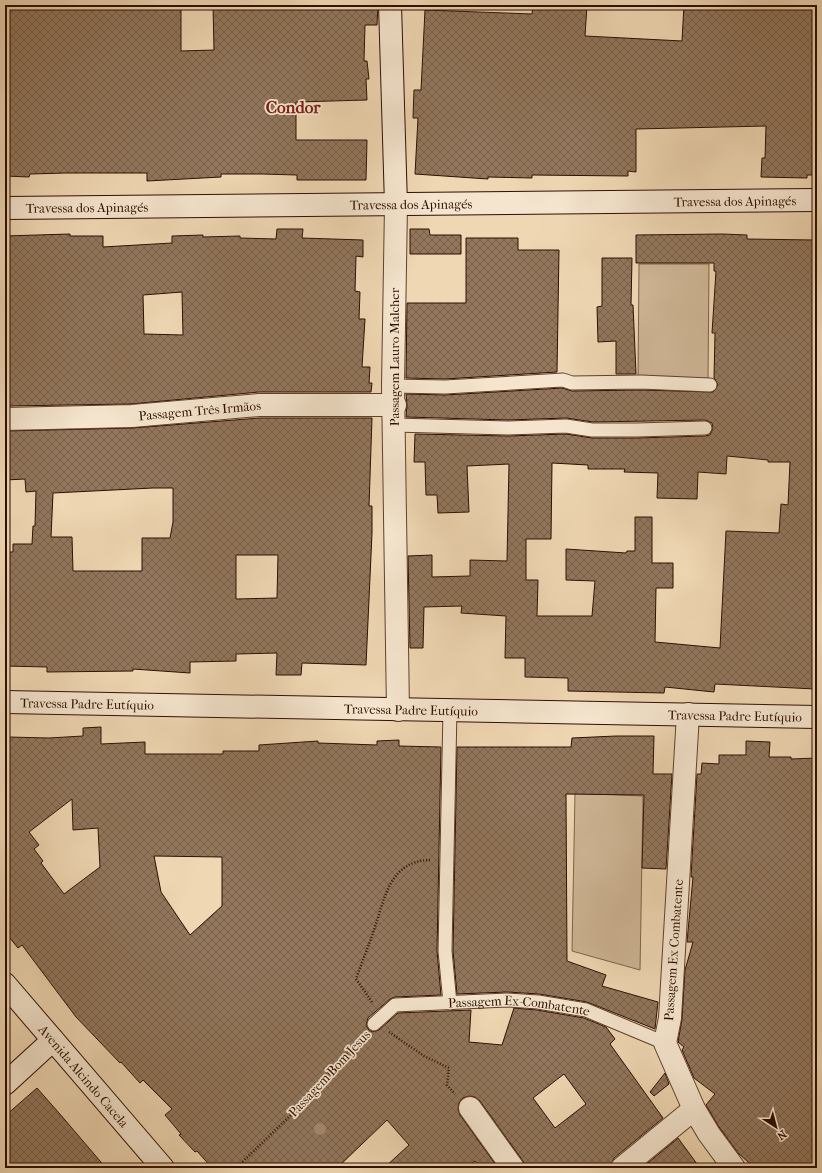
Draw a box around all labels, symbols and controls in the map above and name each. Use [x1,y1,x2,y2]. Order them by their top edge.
district label: Condor [266,97,321,117]
street label: Travessa dos Apinagés [674,193,797,209]
street label: Travessa dos Apinagés [350,196,473,213]
street label: Travessa dos Apinagés [26,200,149,216]
street label: Passagem Lauro Malcher [387,287,402,426]
street label: Passagem Três Irmãos [138,398,262,423]
street label: Travessa Padre Eutíquio [20,695,154,713]
street label: Travessa Padre Eutíquio [344,701,478,719]
street label: Travessa Padre Eutíquio [668,707,802,725]
street label: Passagem Ex Combatente [661,878,686,1022]
street label: Passagem Ex-Combatente [448,993,593,1019]
street label: Avenida Alcindo Cacela [35,1021,132,1131]
street label: Passagem Bom Jesus [285,1027,373,1120]
north arrow [756,1107,796,1147]
text: N [774,1127,789,1143]

